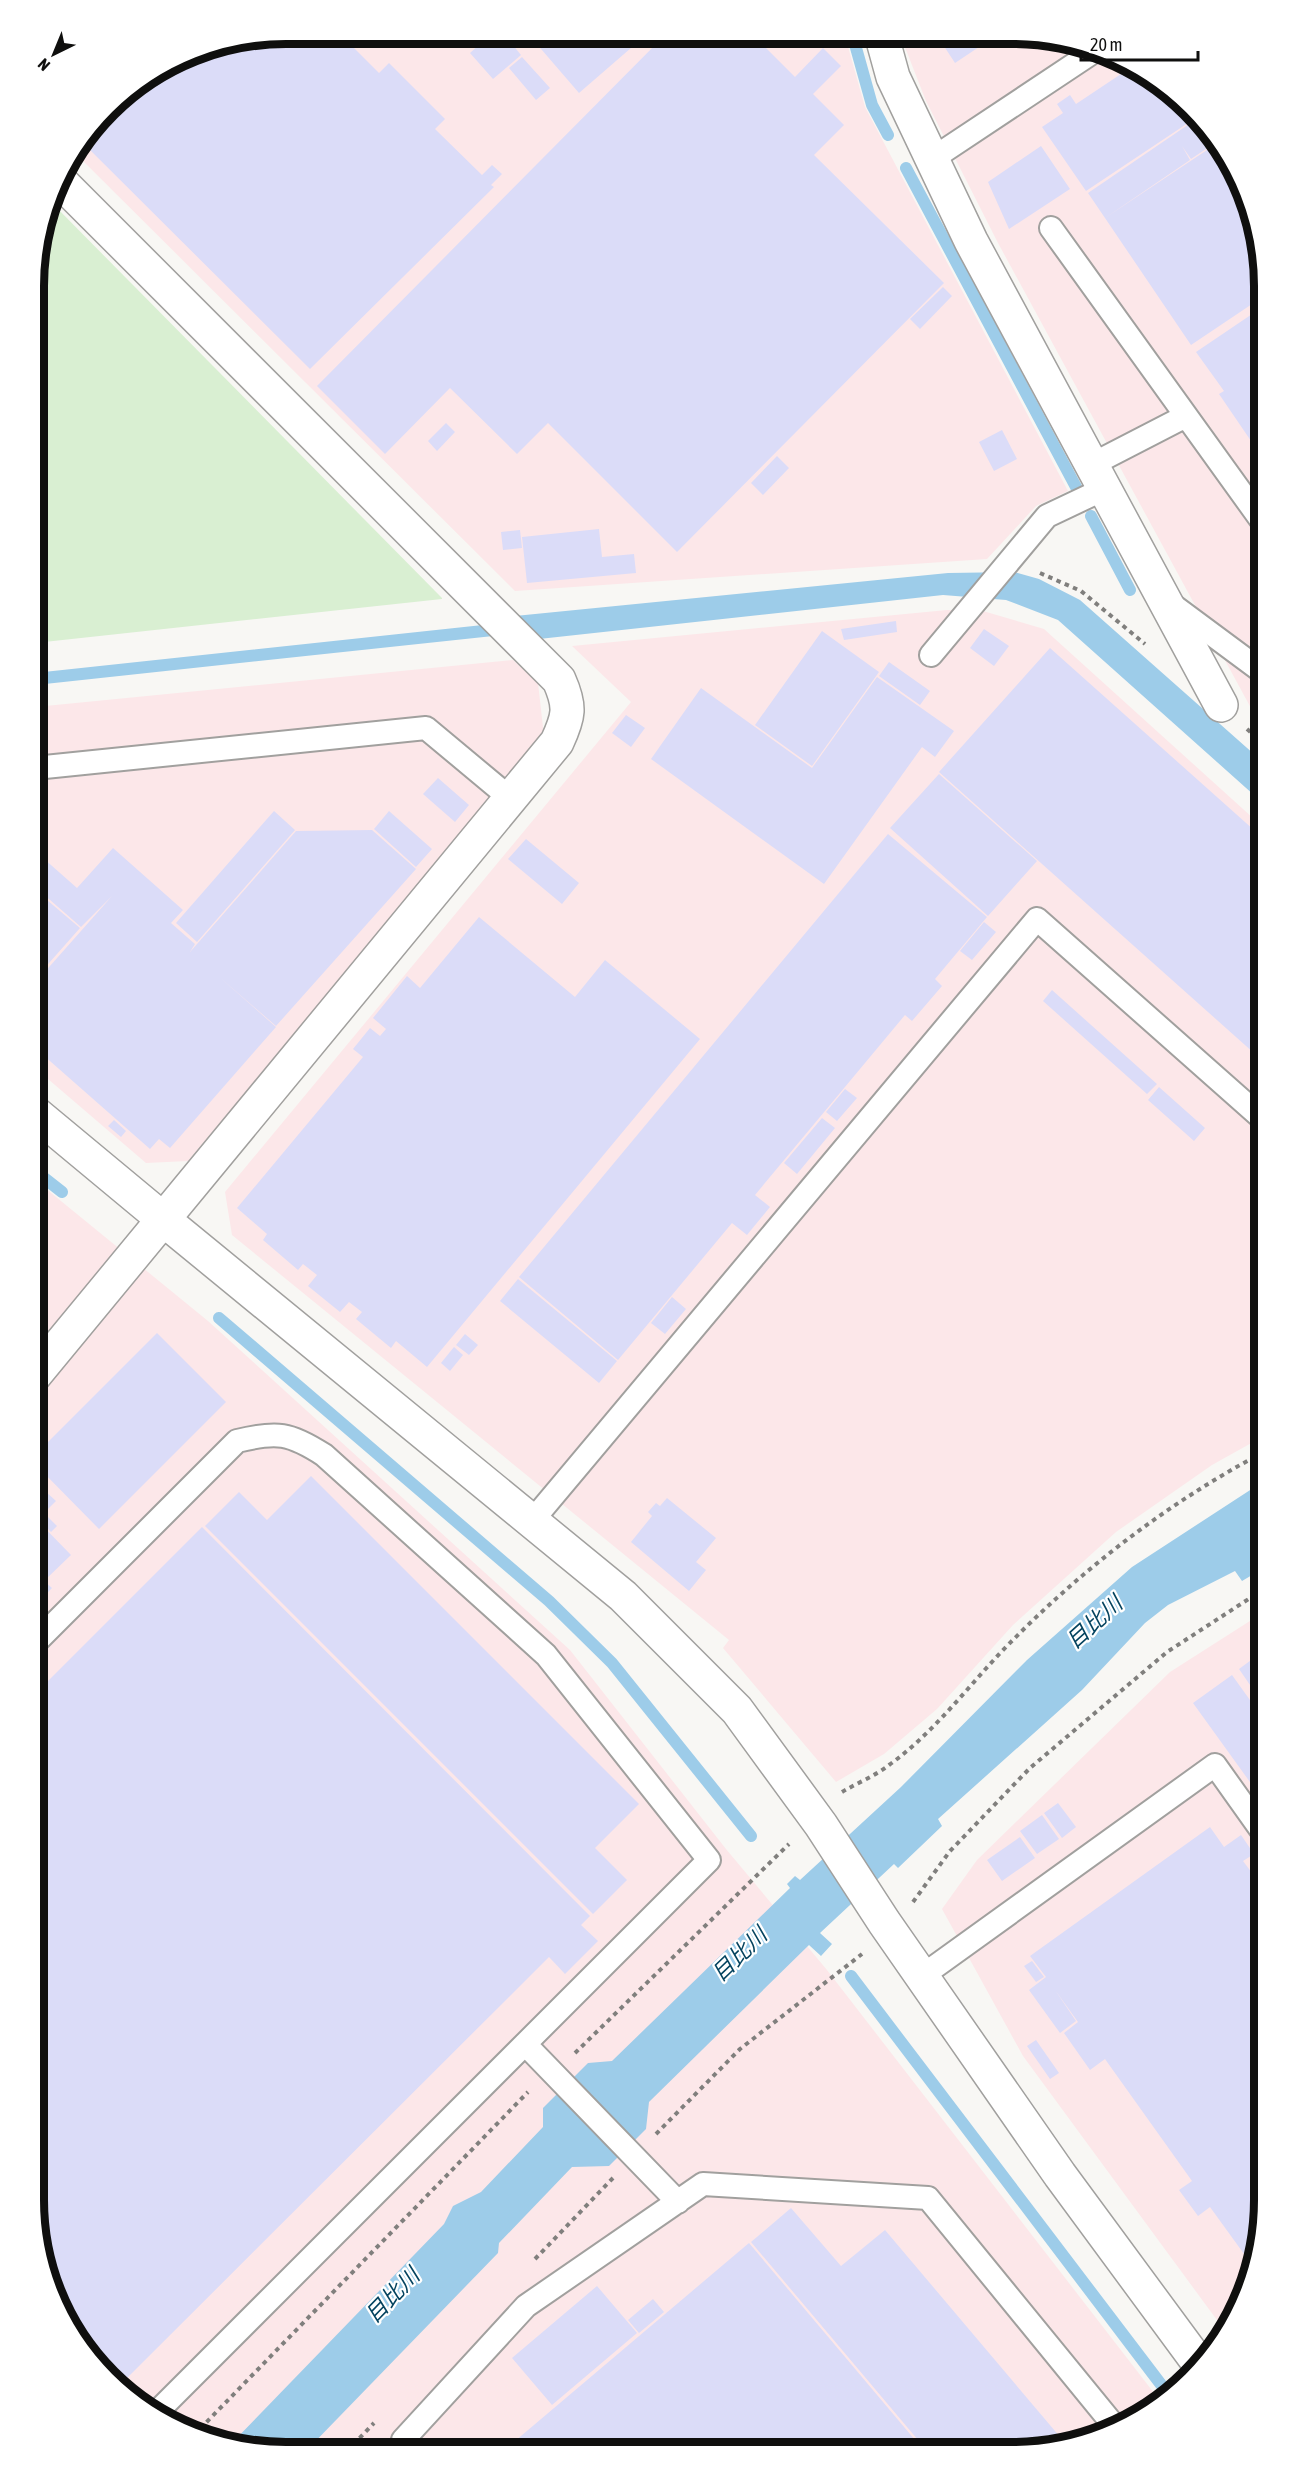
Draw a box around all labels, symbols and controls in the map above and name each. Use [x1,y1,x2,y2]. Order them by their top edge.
north arrow [24,24,84,84]
scale bar [1081,24,1198,62]
text: 20 m [1090,34,1122,55]
text: N [34,55,53,75]
water label: 目比川 [1061,1589,1129,1654]
water label: 目比川 [706,1920,773,1986]
water label: 目比川 [360,2261,426,2328]

